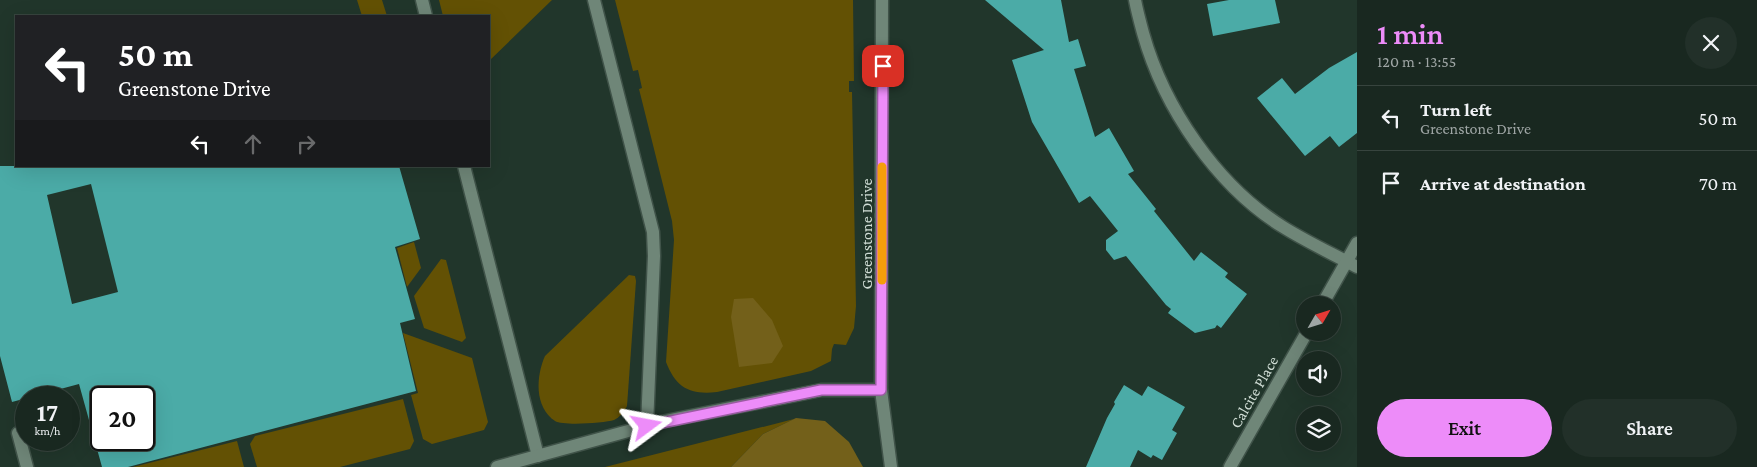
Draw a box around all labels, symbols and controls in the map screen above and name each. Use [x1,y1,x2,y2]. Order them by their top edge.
text: 1 min [1377,17,1444,50]
button: close [1685,17,1737,69]
icon: left [35,35,100,100]
text: 50 m [118,35,193,74]
pin [862,45,904,87]
icon: arrive [869,52,897,80]
text: 120 m · 13:55 [1377,53,1456,70]
text: Greenstone Drive [118,76,271,101]
text: Turn left [1420,99,1492,120]
icon: left [1377,104,1405,132]
text: 50 m [1698,108,1737,129]
text: Greenstone Drive [1420,120,1531,137]
icon: left [186,130,214,158]
icon: ahead [239,130,267,158]
icon: right [292,130,320,158]
icon: arrive [1377,169,1405,197]
text: Arrive at destination [1420,173,1586,194]
text: 70 m [1699,173,1737,194]
street label: Greenstone Drive [858,179,875,289]
north arrow [1296,296,1341,341]
map controls [1296,296,1341,451]
button: sound [1296,351,1341,396]
street label: Calcite Place [1227,353,1281,431]
speed limit sign: 20 [90,386,155,451]
text: 17 [37,399,58,426]
position arrow [620,399,672,451]
button: Exit [1377,399,1552,457]
button: Share [1562,399,1737,457]
button: layers [1296,406,1341,451]
text: km/h [35,424,60,438]

